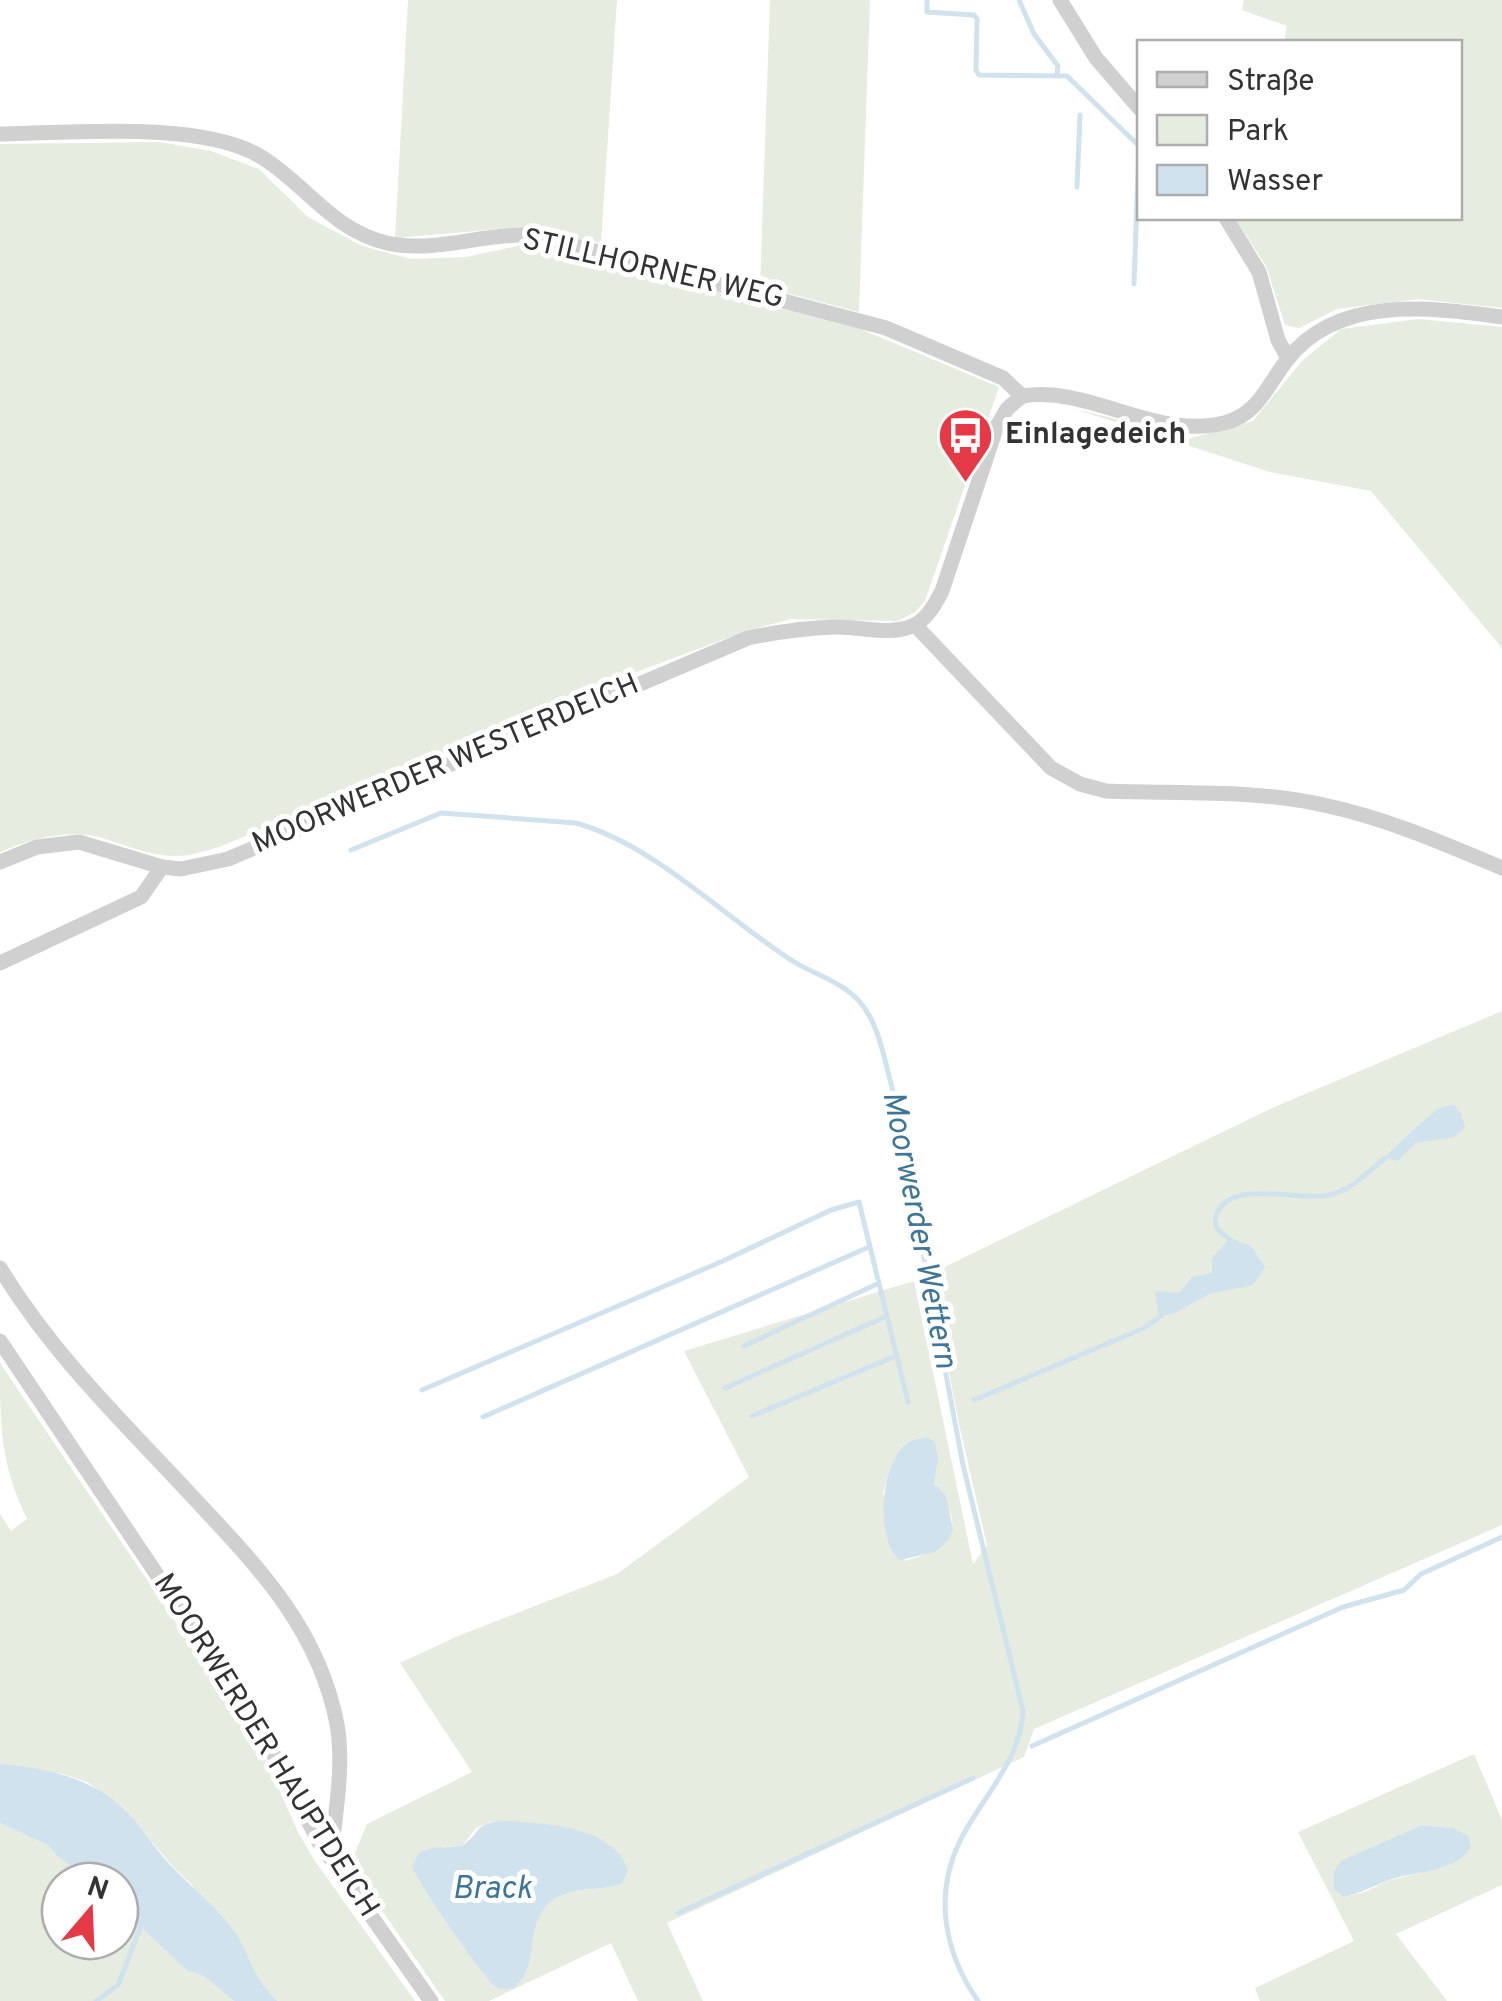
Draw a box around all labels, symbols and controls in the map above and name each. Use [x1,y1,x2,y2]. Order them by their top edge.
legend [1137,40,1462,220]
text: Straße [1227,64,1314,101]
text: Park [1227,114,1289,151]
text: Wasser [1227,164,1324,201]
street label: STILLHORNER WEG [519,222,787,318]
bus stop icon: Einlagedeich [936,405,996,484]
place label: Einlagedeich [1005,417,1186,454]
street label: MOORWERDER WESTERDEICH [247,667,645,863]
water label: Moorwerder Wettern [871,1088,965,1373]
street label: MOORWERDER HAUPTDEICH [144,1567,386,1925]
north arrow [40,1861,140,1961]
text: N [82,1870,113,1910]
water label: Brack [452,1870,533,1910]

